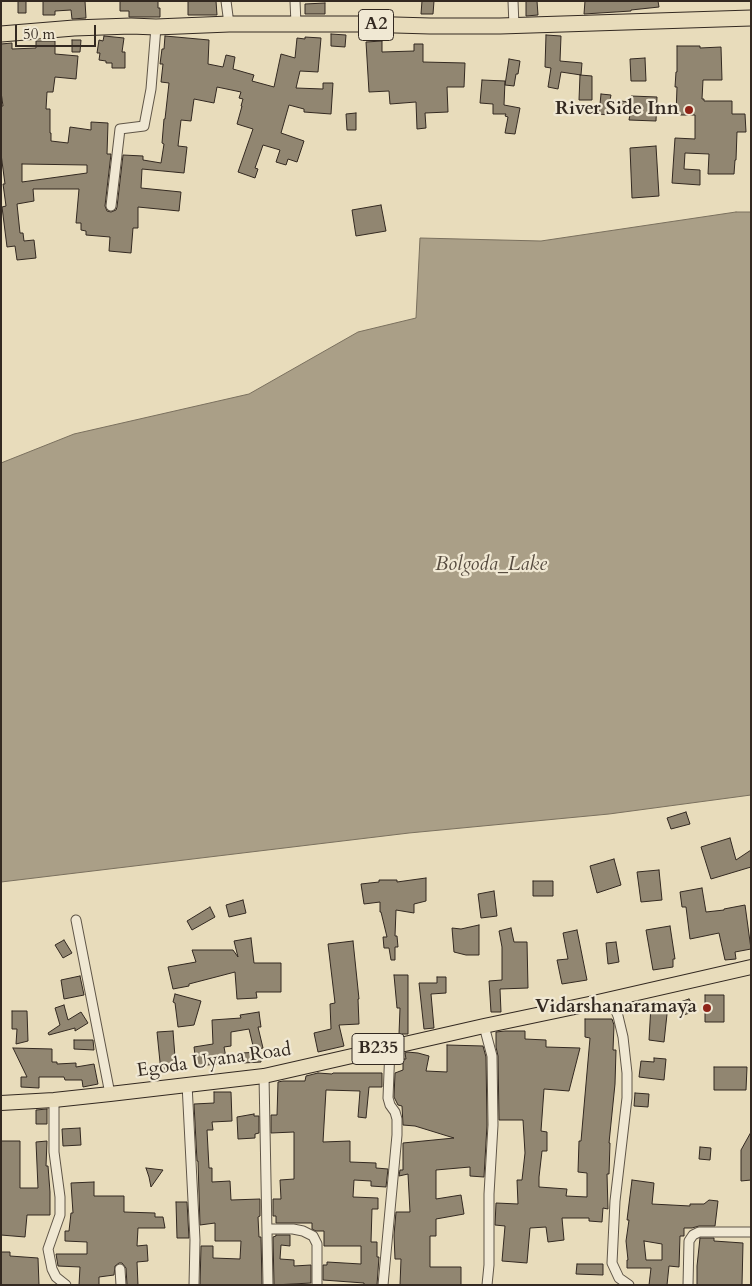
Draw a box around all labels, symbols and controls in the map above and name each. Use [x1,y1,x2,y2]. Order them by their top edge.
road number: A2 [358,10,394,40]
scale bar [18,15,99,47]
text: 50 m [23,24,55,44]
place label: River Side Inn [555,99,679,121]
marker: River Side Inn [683,104,695,116]
water label: Bolgoda_Lake [435,553,547,577]
place label: Vidarshanaramaya [535,997,697,1019]
marker: Vidarshanaramaya [701,1002,713,1014]
road number: B235 [352,1034,404,1064]
street label: Egoda Uyana Road [135,1039,293,1083]

